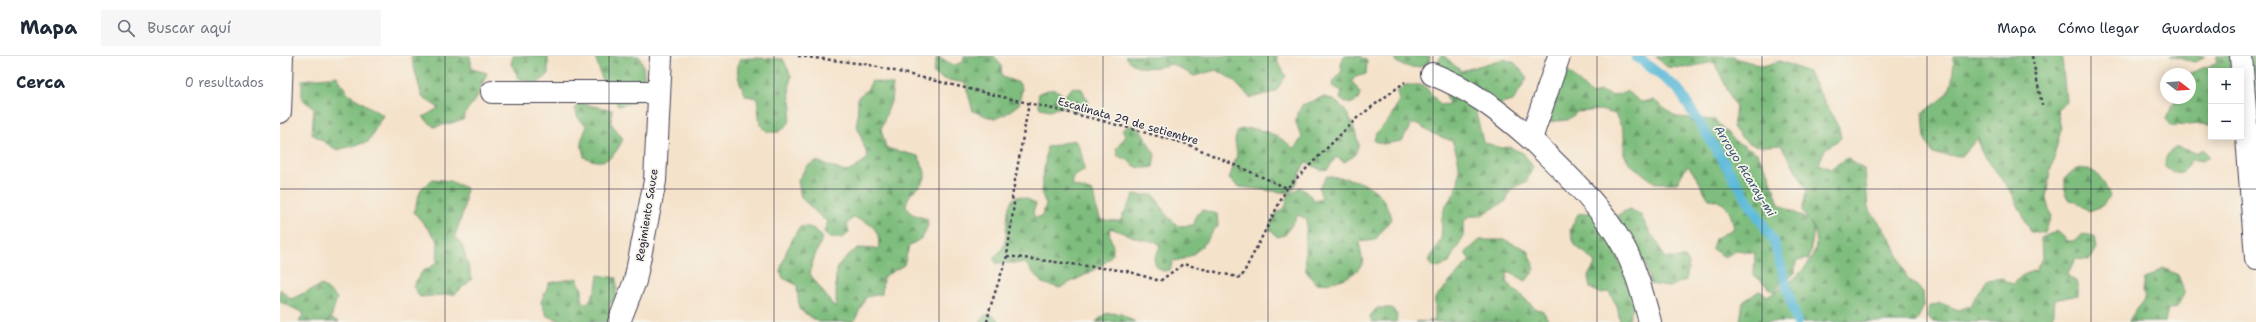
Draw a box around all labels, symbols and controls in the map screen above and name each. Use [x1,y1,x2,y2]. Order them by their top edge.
search box [101,10,381,46]
text: Mapa [20,15,77,40]
icon: search [115,17,137,39]
text: Buscar aquí [147,18,231,38]
text: Mapa [1997,19,2036,37]
text: Cómo llegar [2058,19,2139,37]
text: Guardados [2161,19,2236,37]
north arrow [2160,68,2196,104]
map controls [2208,68,2244,140]
button: + [2208,68,2244,104]
text: Cerca [16,71,65,93]
text: 0 resultados [185,74,264,91]
street label: Escalinata 29 de setiembre [1056,94,1200,148]
button: − [2208,104,2244,140]
water label: Arroyo Acaray-mi [1711,122,1780,220]
street label: Regimiento Sauce [632,168,662,262]

